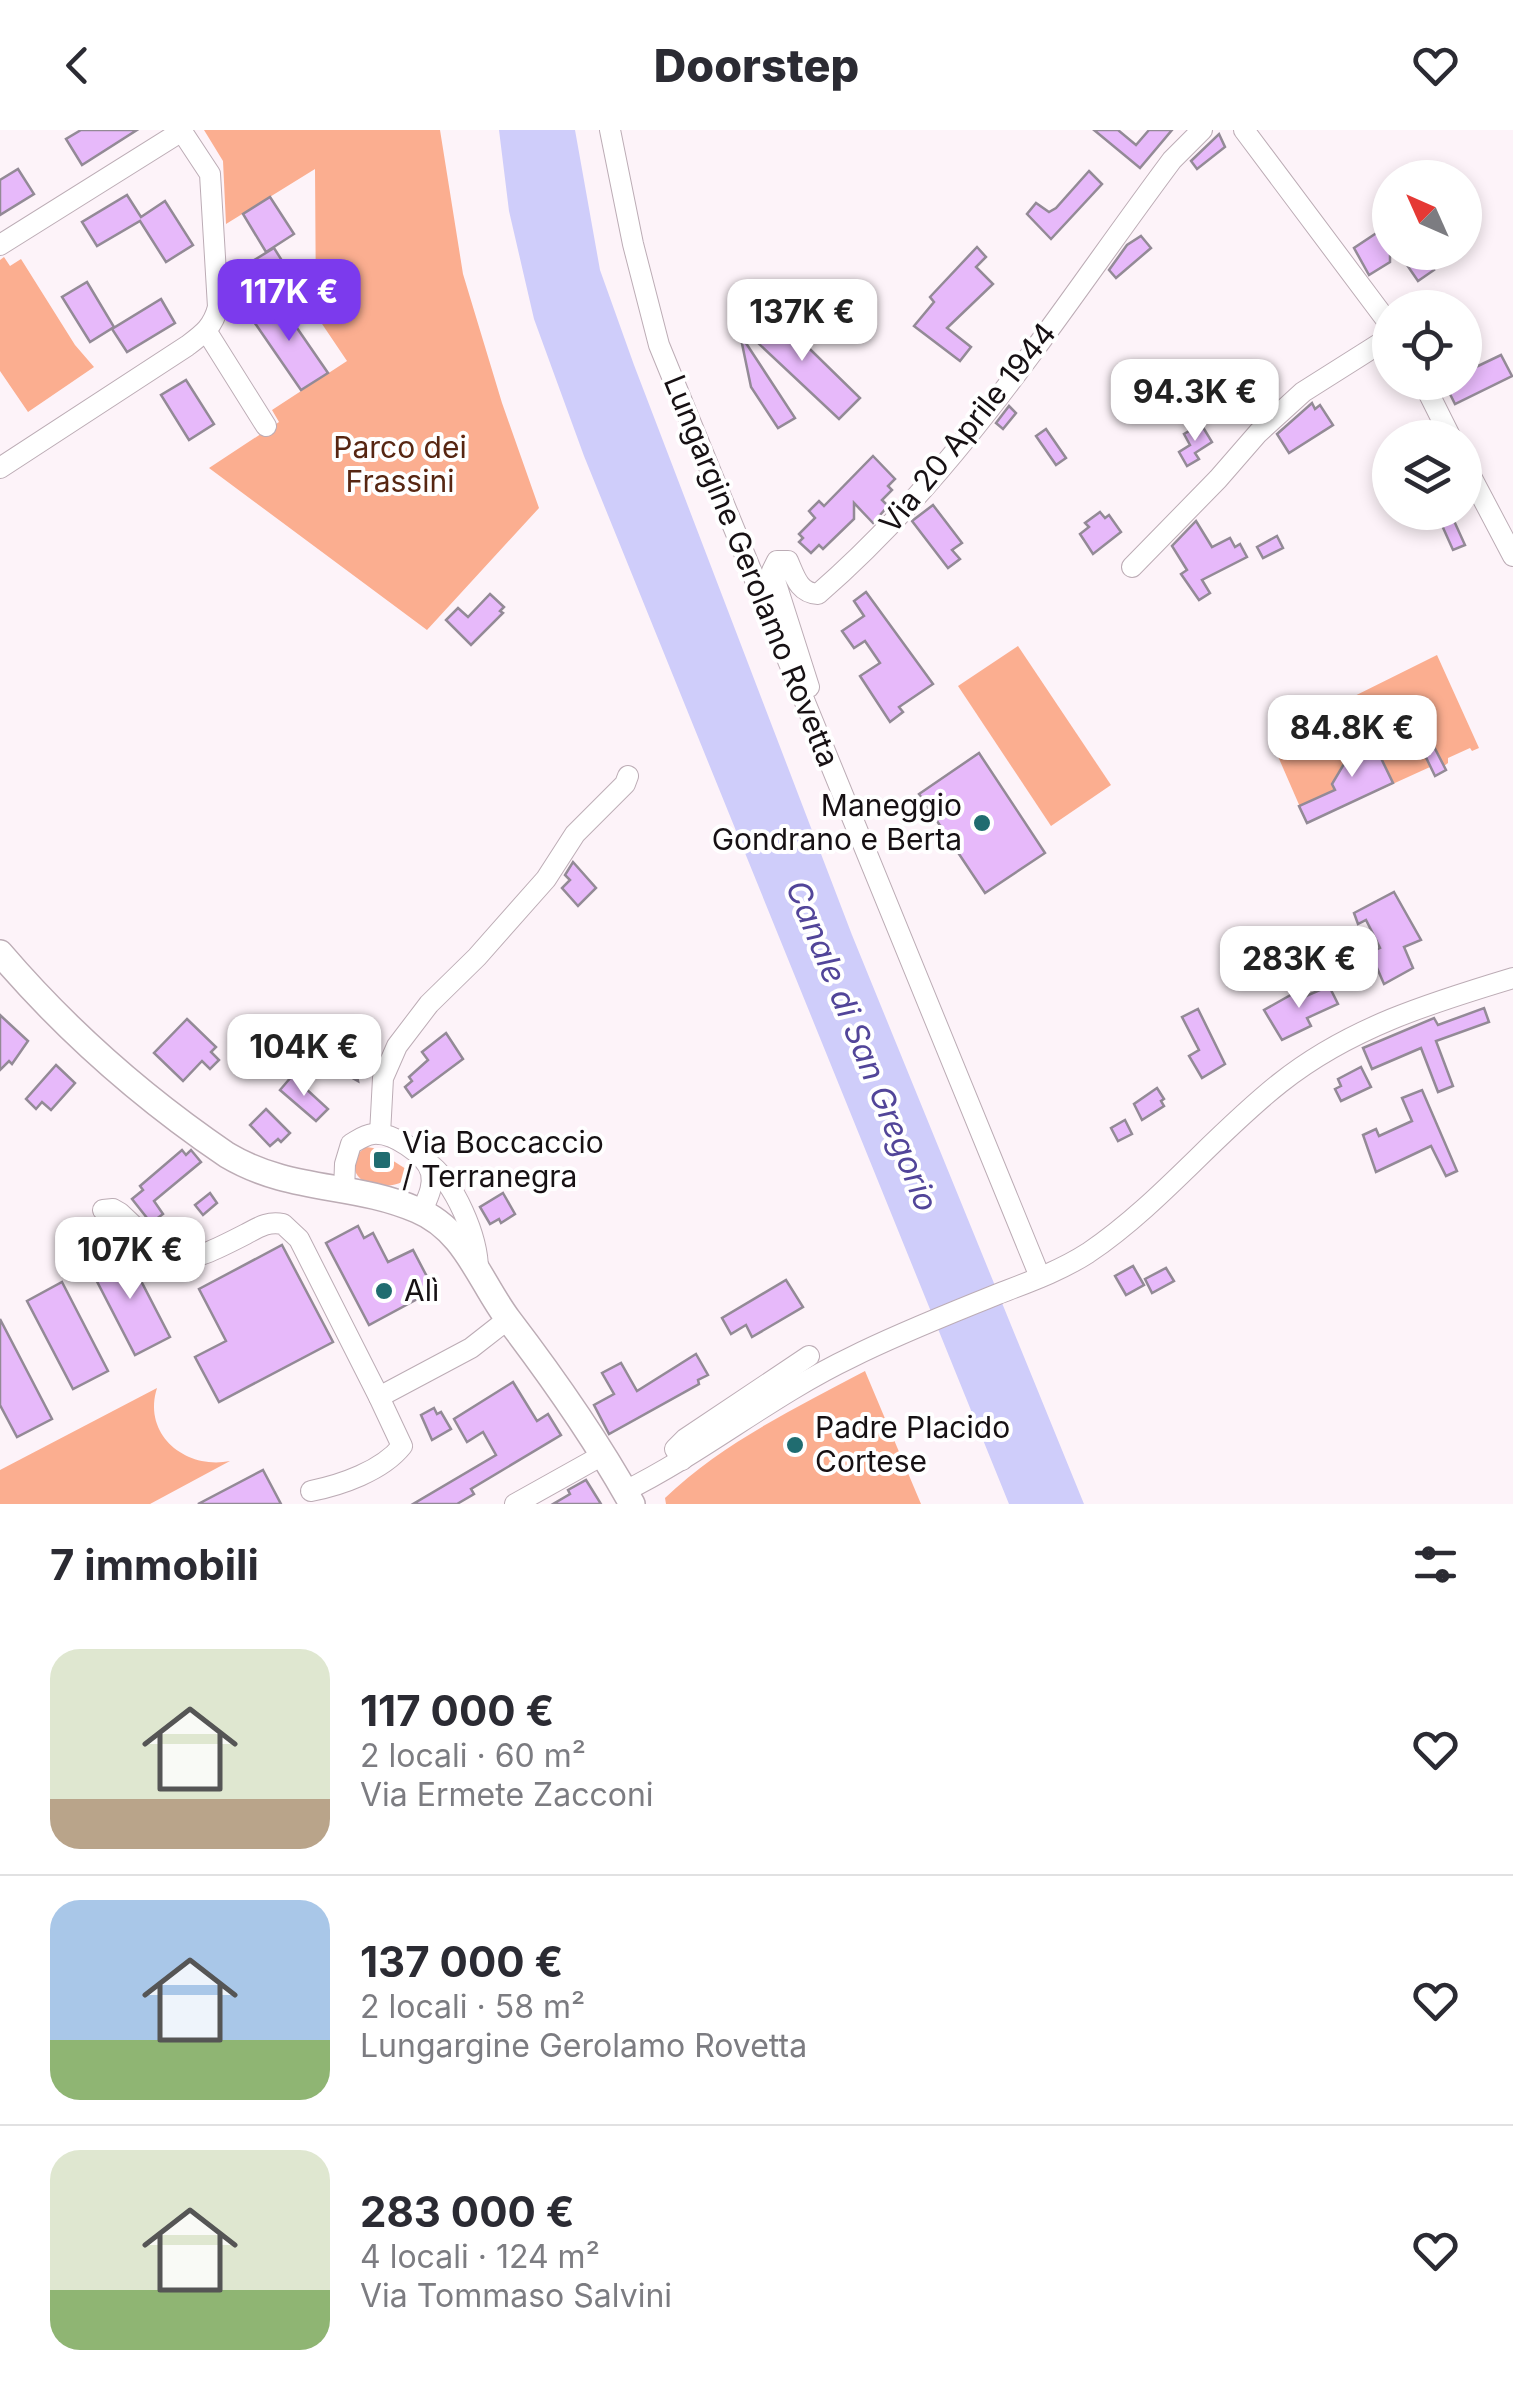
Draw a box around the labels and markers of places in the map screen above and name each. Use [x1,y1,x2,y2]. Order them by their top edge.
pin: 117K € [208,259,370,344]
pin: 137K € [721,279,883,364]
pin: 94.3K € [1103,359,1287,444]
pin: 84.8K € [1260,695,1444,780]
place label: Maneggio Gondrano e Berta [712,787,962,857]
marker: Maneggio Gondrano e Berta [971,812,993,834]
pin: 283K € [1218,926,1380,1011]
pin: 104K € [223,1014,385,1099]
place label: Via Boccaccio / Terranegra [402,1124,604,1194]
marker: Via Boccaccio / Terranegra [371,1149,393,1171]
pin: 107K € [49,1217,211,1302]
place label: Alì [404,1272,439,1308]
marker: Alì [373,1280,395,1302]
place label: Padre Placido Cortese [815,1409,1010,1479]
marker: Padre Placido Cortese [784,1434,806,1456]

